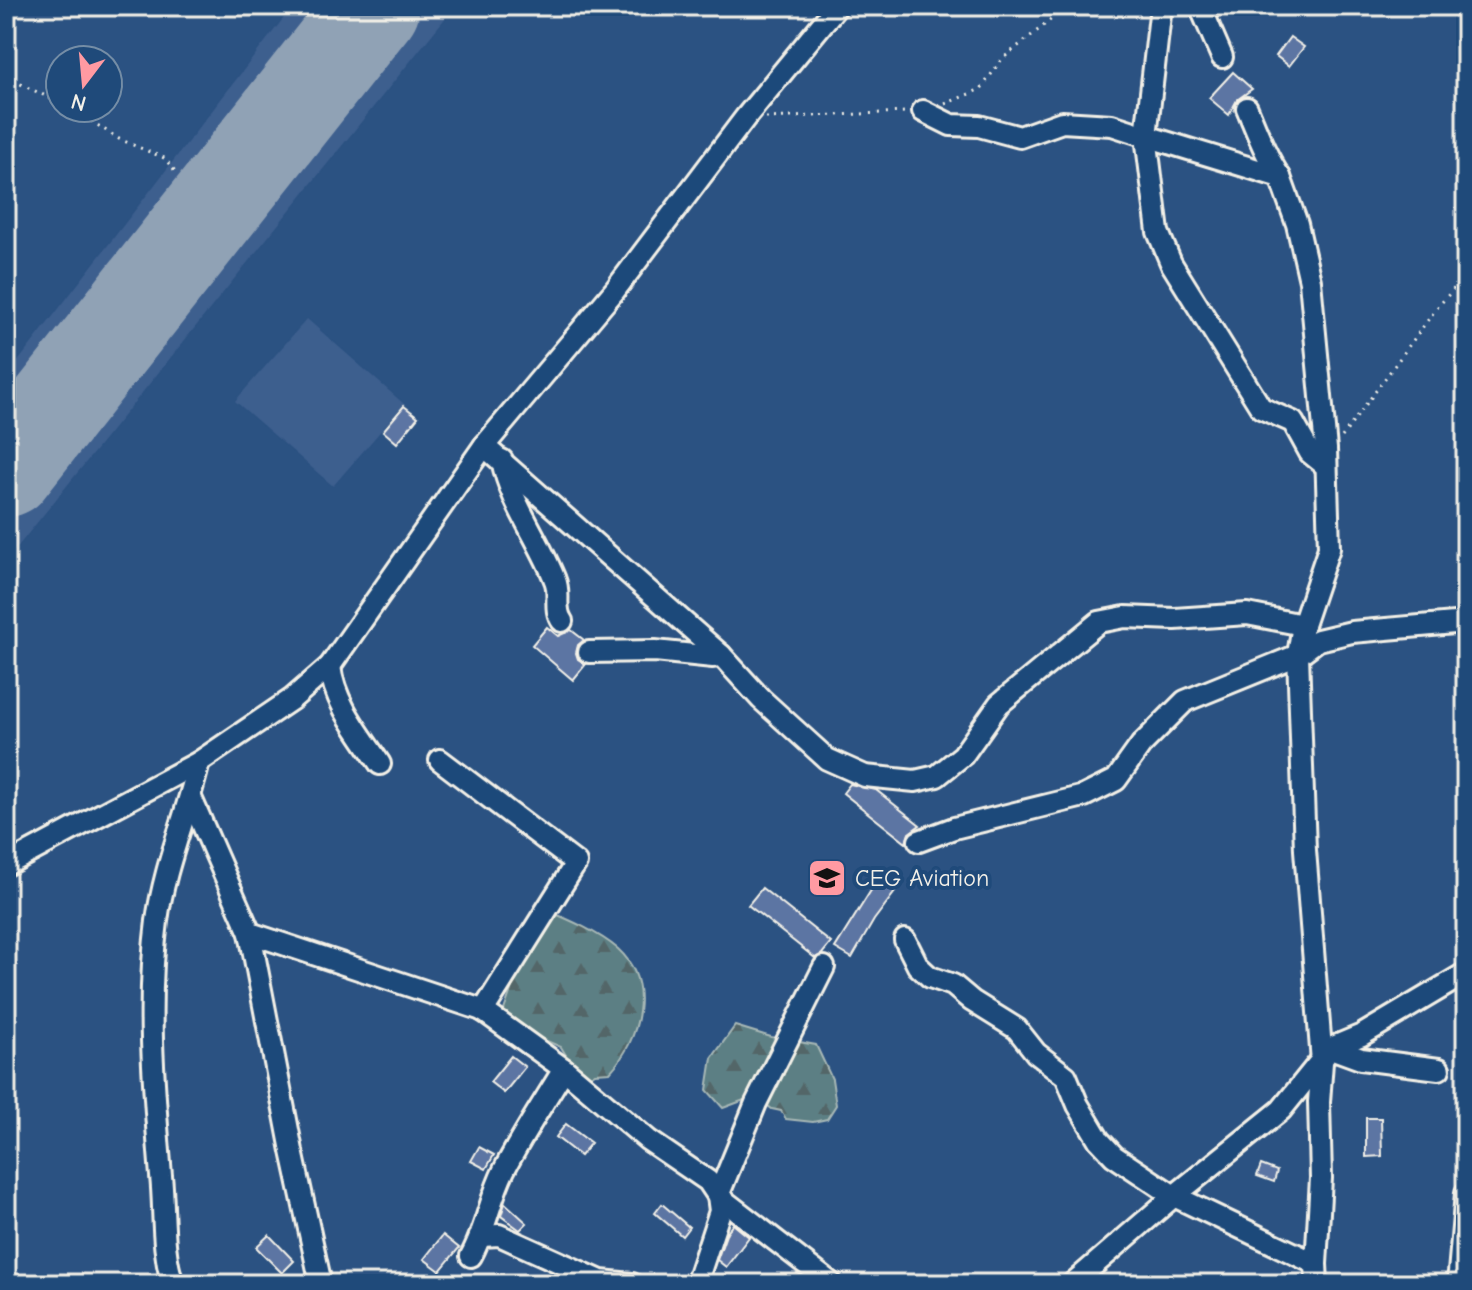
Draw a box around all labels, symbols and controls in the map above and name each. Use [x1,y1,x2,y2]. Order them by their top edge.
north arrow [44,44,124,124]
text: N [68,88,89,117]
school or university icon: CEG Aviation [806,857,848,899]
place label: CEG Aviation [855,864,989,892]

